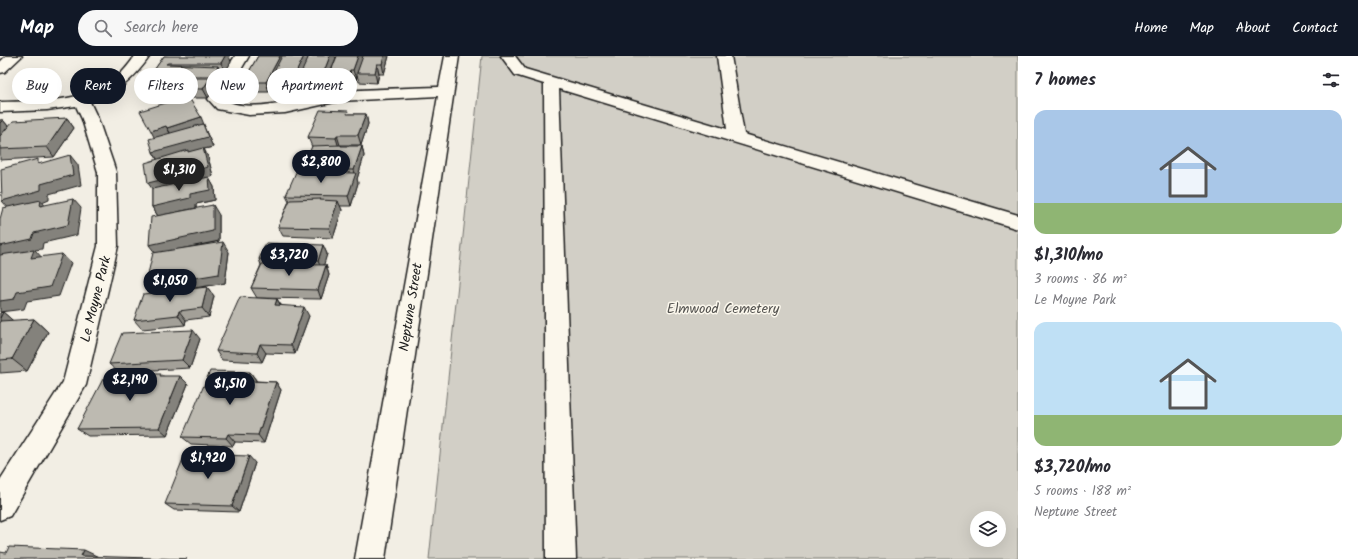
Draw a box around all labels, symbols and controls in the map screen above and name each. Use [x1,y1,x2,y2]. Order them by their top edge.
search box [78,10,358,46]
text: Map [20,13,54,43]
text: Search here [124,16,198,40]
icon: search [92,17,114,39]
text: Home [1134,17,1168,39]
text: Map [1190,17,1214,39]
text: About [1236,17,1270,39]
text: Contact [1292,17,1338,39]
text: 7 homes [1034,67,1096,94]
chip: Buy [12,68,62,104]
chip: Rent [70,68,126,104]
chip: Filters [134,68,198,104]
chip: New [206,68,259,104]
chip: Apartment [267,68,357,104]
icon: filters [1320,69,1342,91]
icon: home [1152,136,1224,208]
pin: $2,800 [288,150,354,184]
text: $2,800 [301,152,341,173]
pin: $1,310 [146,158,212,192]
text: $1,310 [163,160,195,181]
text: $1,310/mo [1034,242,1103,269]
pin: $3,720 [256,243,322,277]
text: $3,720 [270,245,308,266]
street label: Le Moyne Park [75,253,117,345]
street label: Neptune Street [393,261,429,353]
pin: $1,050 [137,269,203,303]
text: 3 rooms · 86 m² [1034,269,1127,290]
text: $1,050 [153,271,187,292]
text: Le Moyne Park [1034,290,1116,311]
park label: Elmwood Cemetery [667,298,780,320]
icon: home [1152,348,1224,420]
pin: $2,190 [97,368,163,402]
text: $2,190 [112,370,148,391]
pin: $1,510 [197,372,263,406]
text: $1,510 [214,374,246,395]
pin: $1,920 [175,446,241,480]
text: $1,920 [190,448,226,469]
text: $3,720/mo [1034,454,1111,481]
text: 5 rooms · 188 m² [1034,481,1131,502]
text: Neptune Street [1034,502,1117,523]
map controls [970,511,1006,547]
button: layers [970,511,1006,547]

